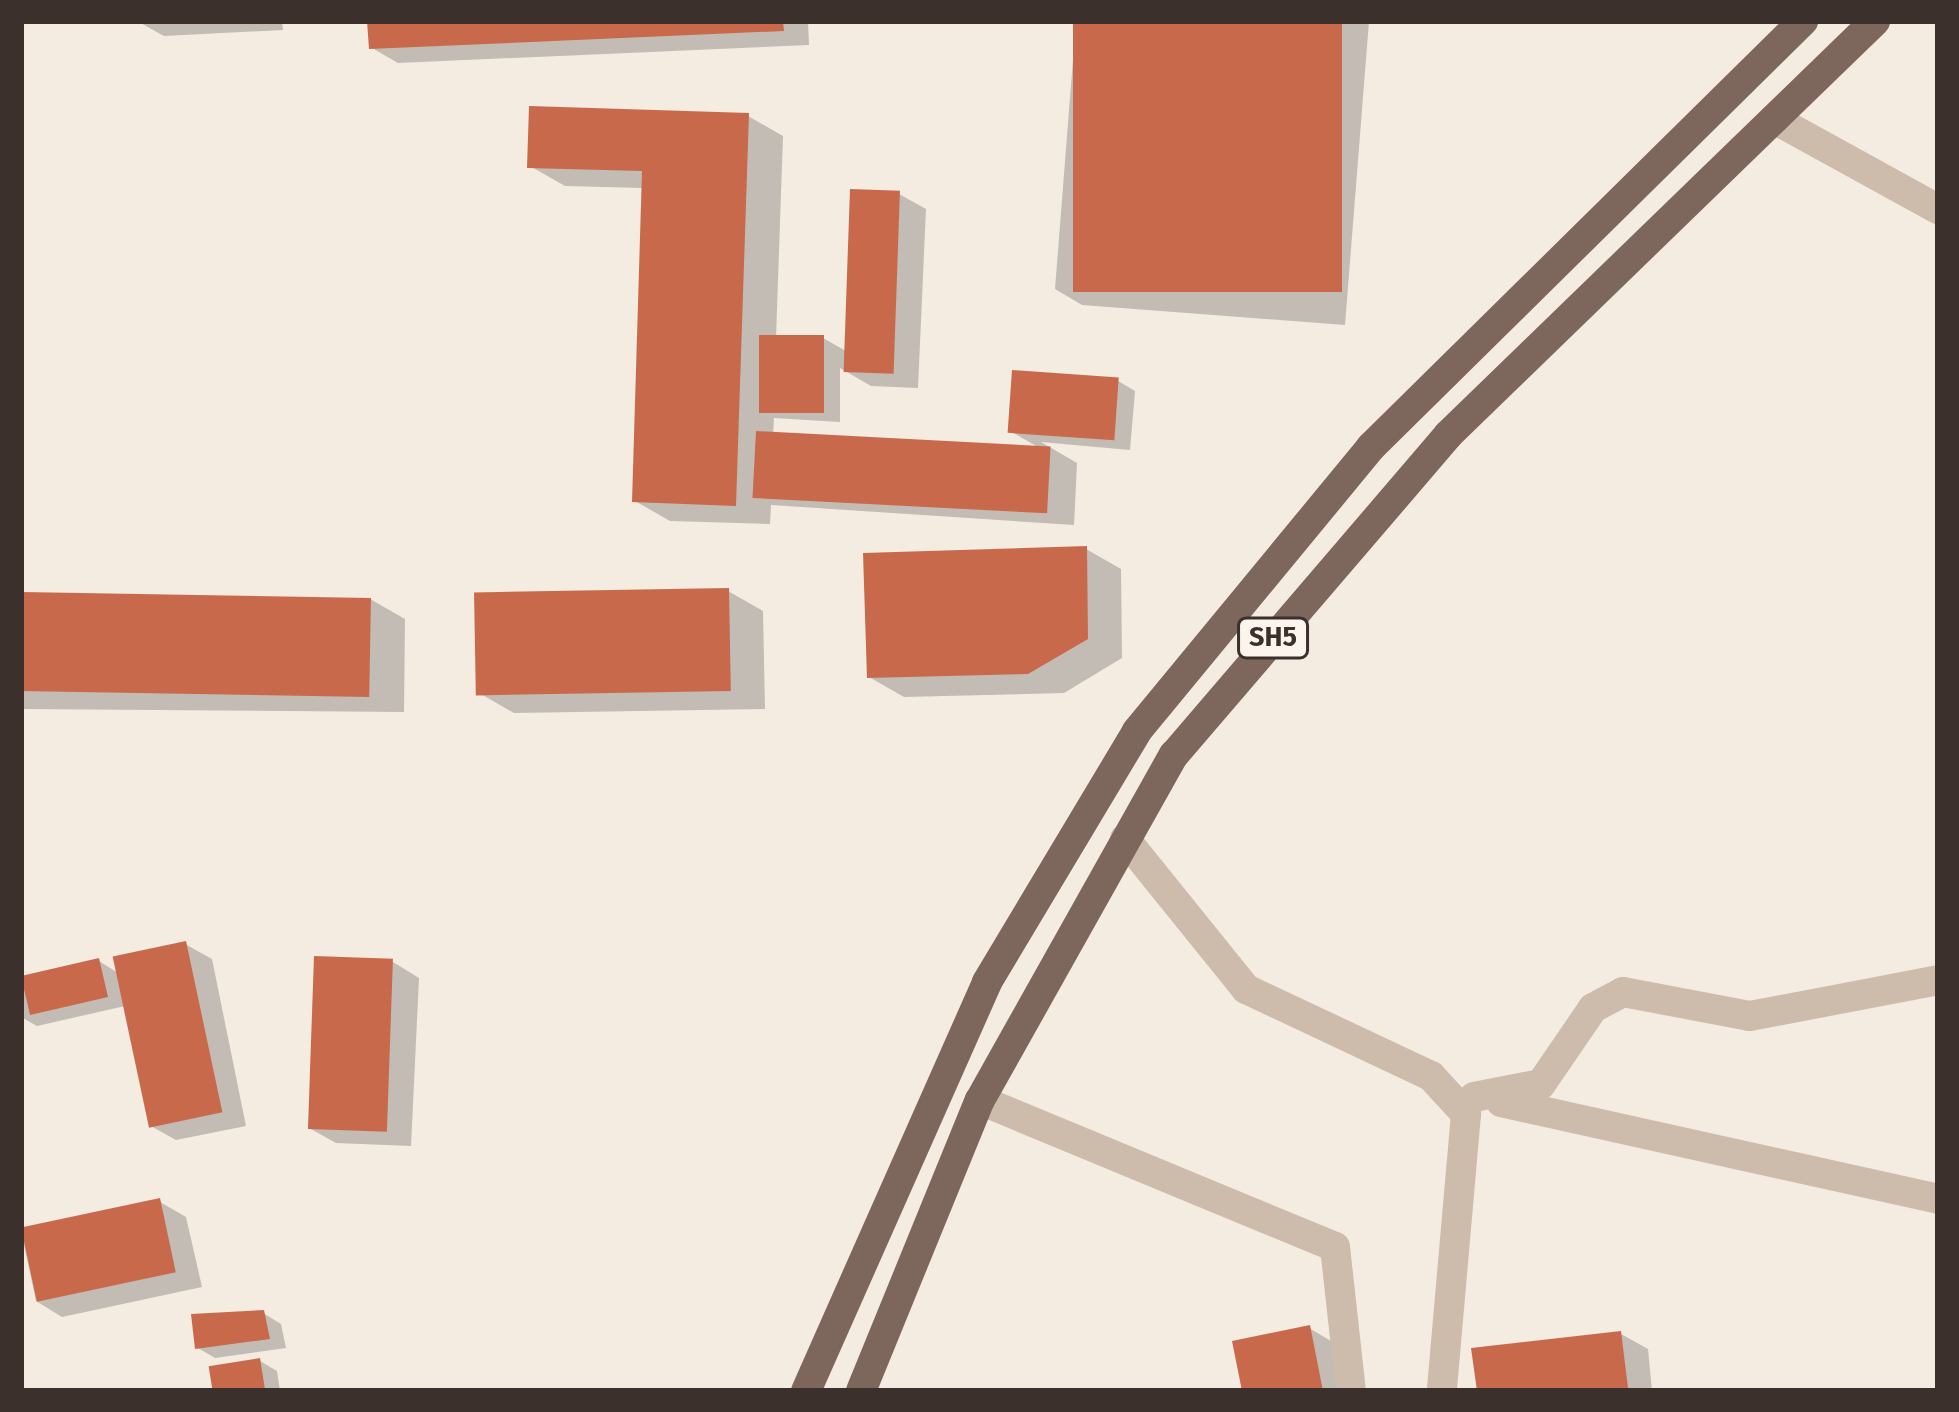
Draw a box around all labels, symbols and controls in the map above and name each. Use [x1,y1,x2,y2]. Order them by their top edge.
road number: SH5 [1237,617,1309,659]

